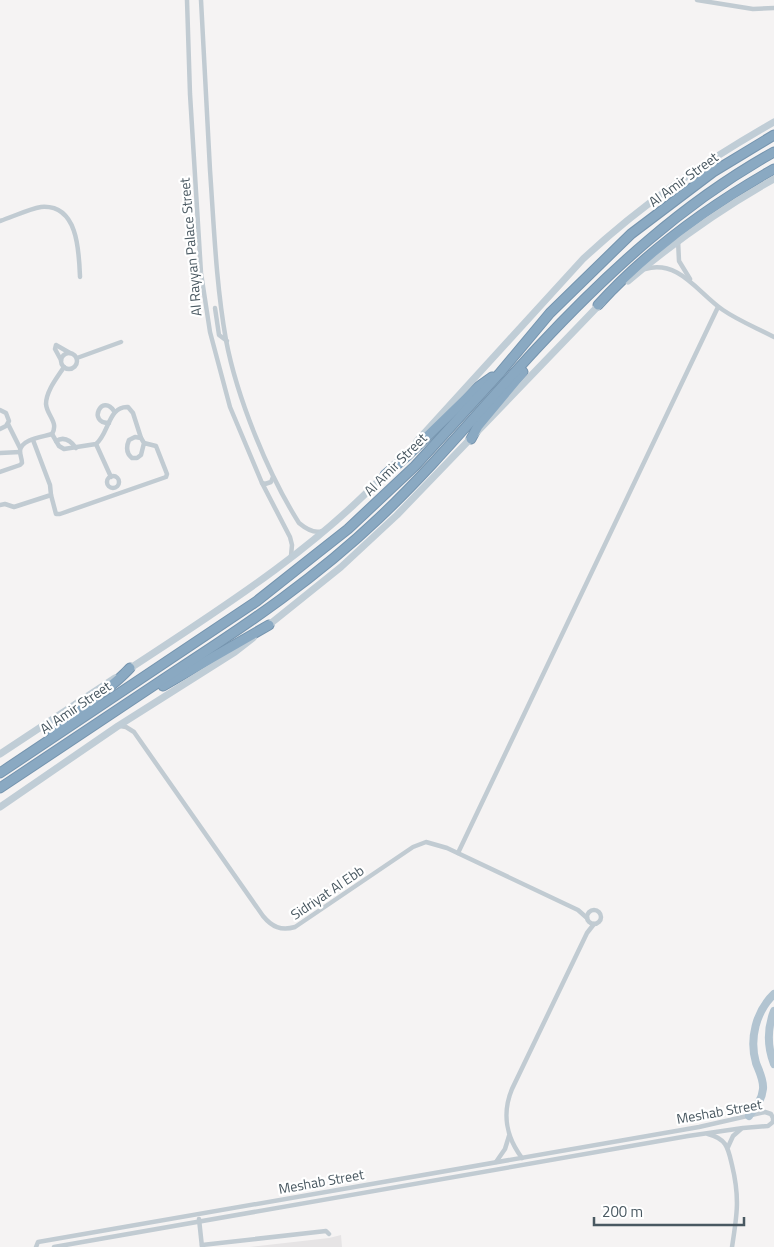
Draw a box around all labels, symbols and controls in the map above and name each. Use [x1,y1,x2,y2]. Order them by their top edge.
street label: Al Amir Street [644,146,722,212]
street label: Al Rayyan Palace Street [173,177,207,317]
street label: Al Amir Street [359,428,431,500]
street label: Al Amir Street [35,675,115,739]
street label: Sidriyat Al Ebb [286,860,368,924]
street label: Meshab Street [675,1093,763,1129]
street label: Meshab Street [277,1163,365,1199]
scale bar [594,1194,744,1226]
text: 200 m [602,1200,643,1223]

